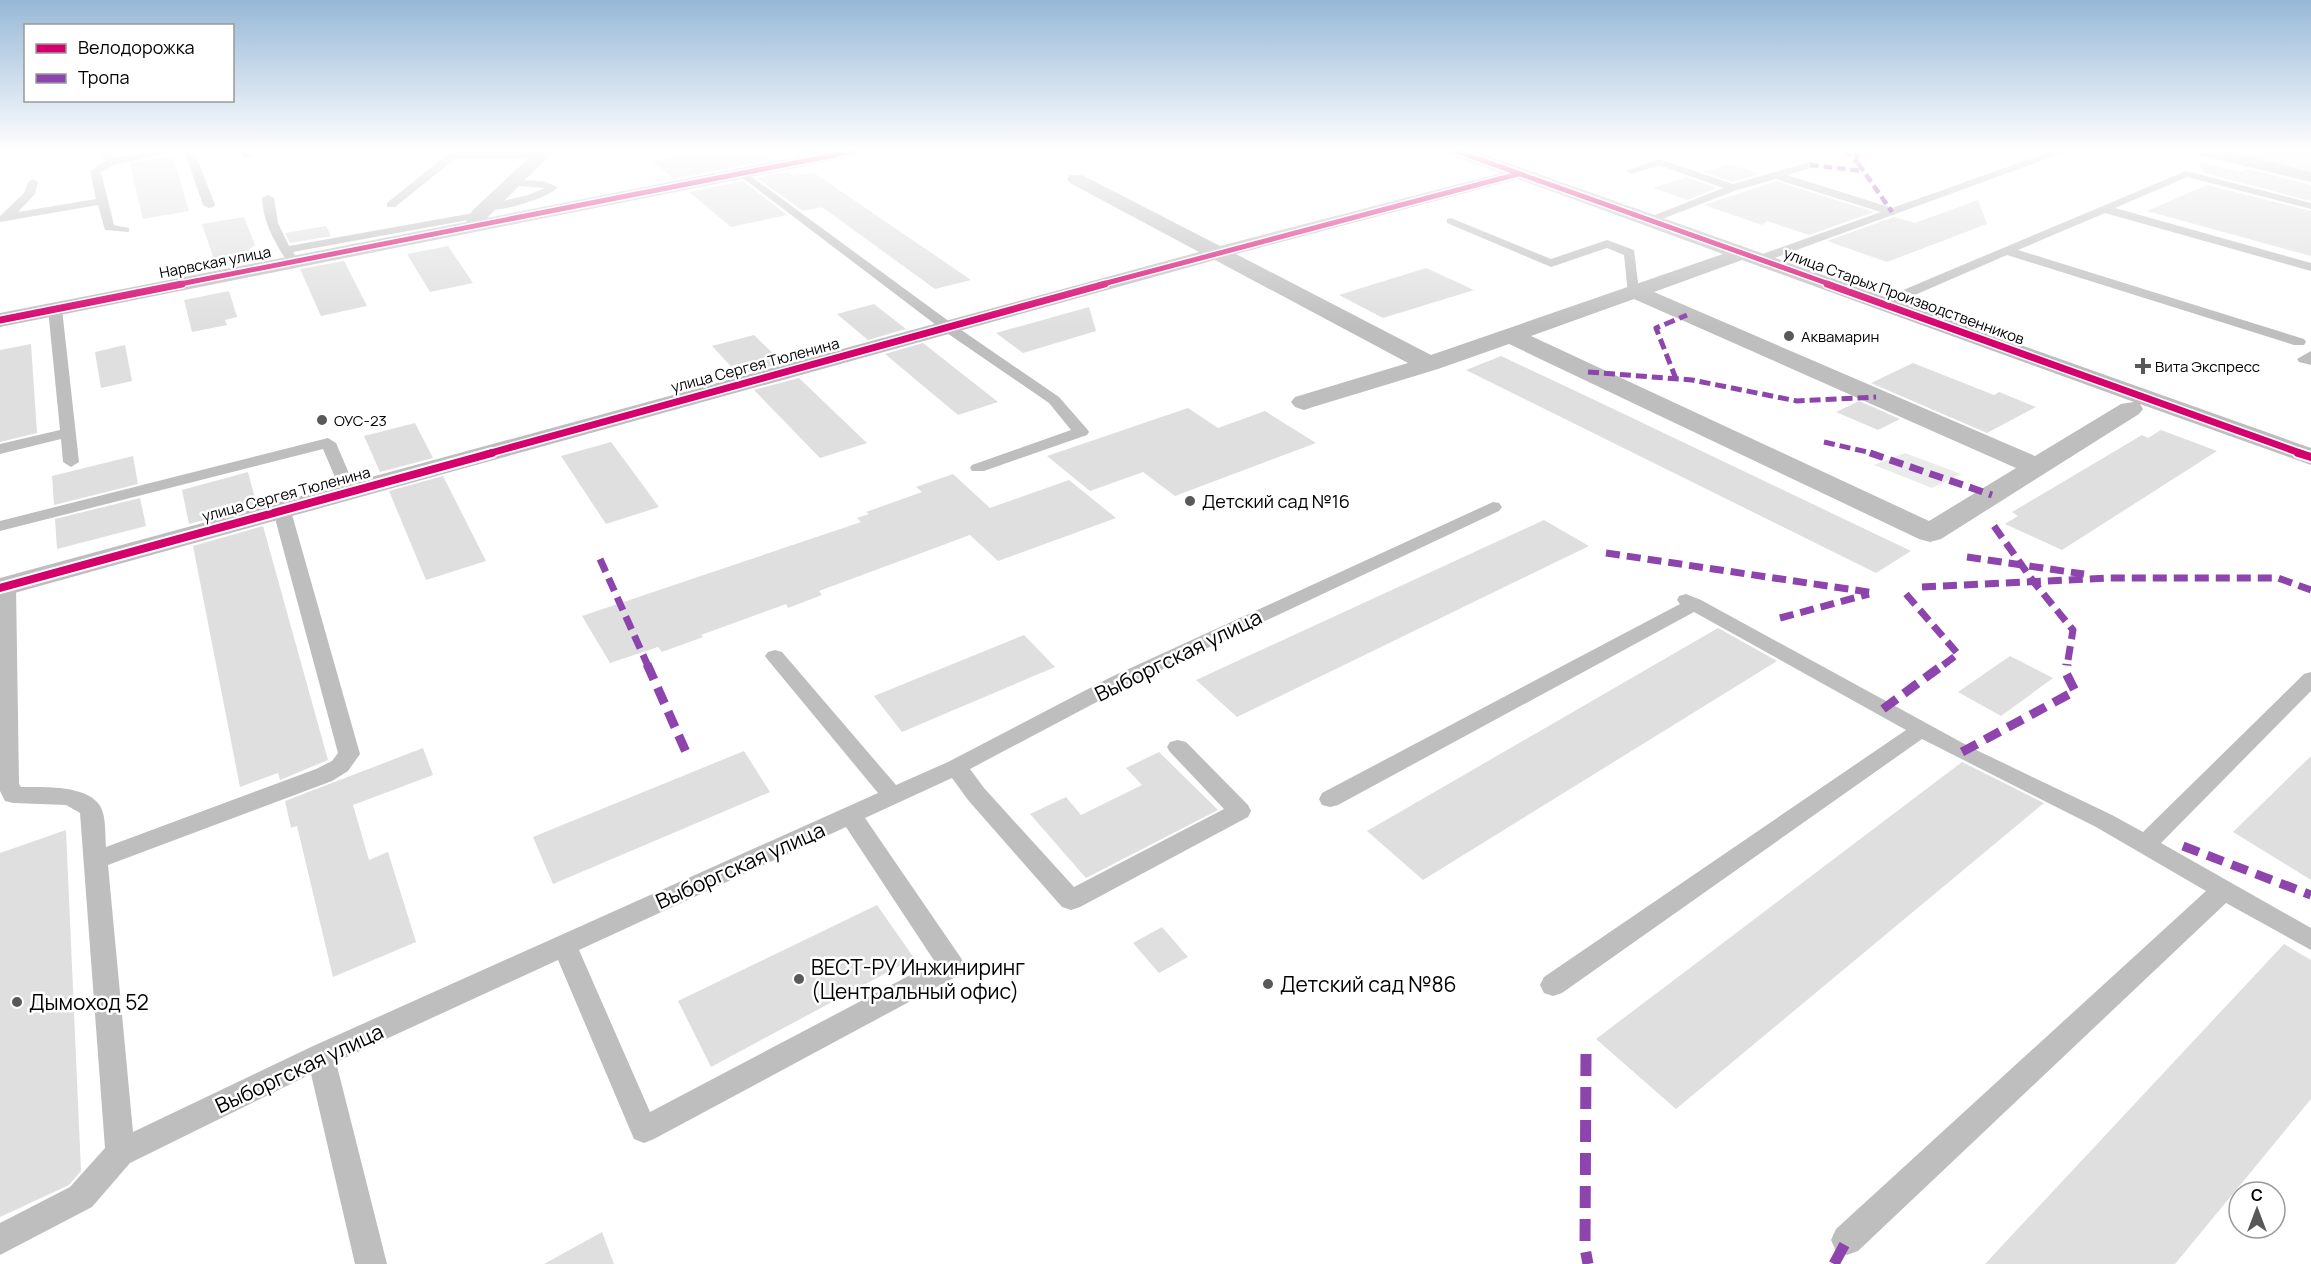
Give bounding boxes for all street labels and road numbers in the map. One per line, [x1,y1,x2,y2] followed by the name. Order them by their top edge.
[157,241,273,283] street label: Нарвская улица
[1781,243,2027,349] street label: улица Старых Производственников
[669,332,841,398] street label: улица Сергея Тюленина
[200,461,372,527] street label: улица Сергея Тюленина
[1090,602,1266,708] street label: Выборгская улица
[651,815,829,915] street label: Выборгская улица
[210,1017,388,1119] street label: Выборгская улица

